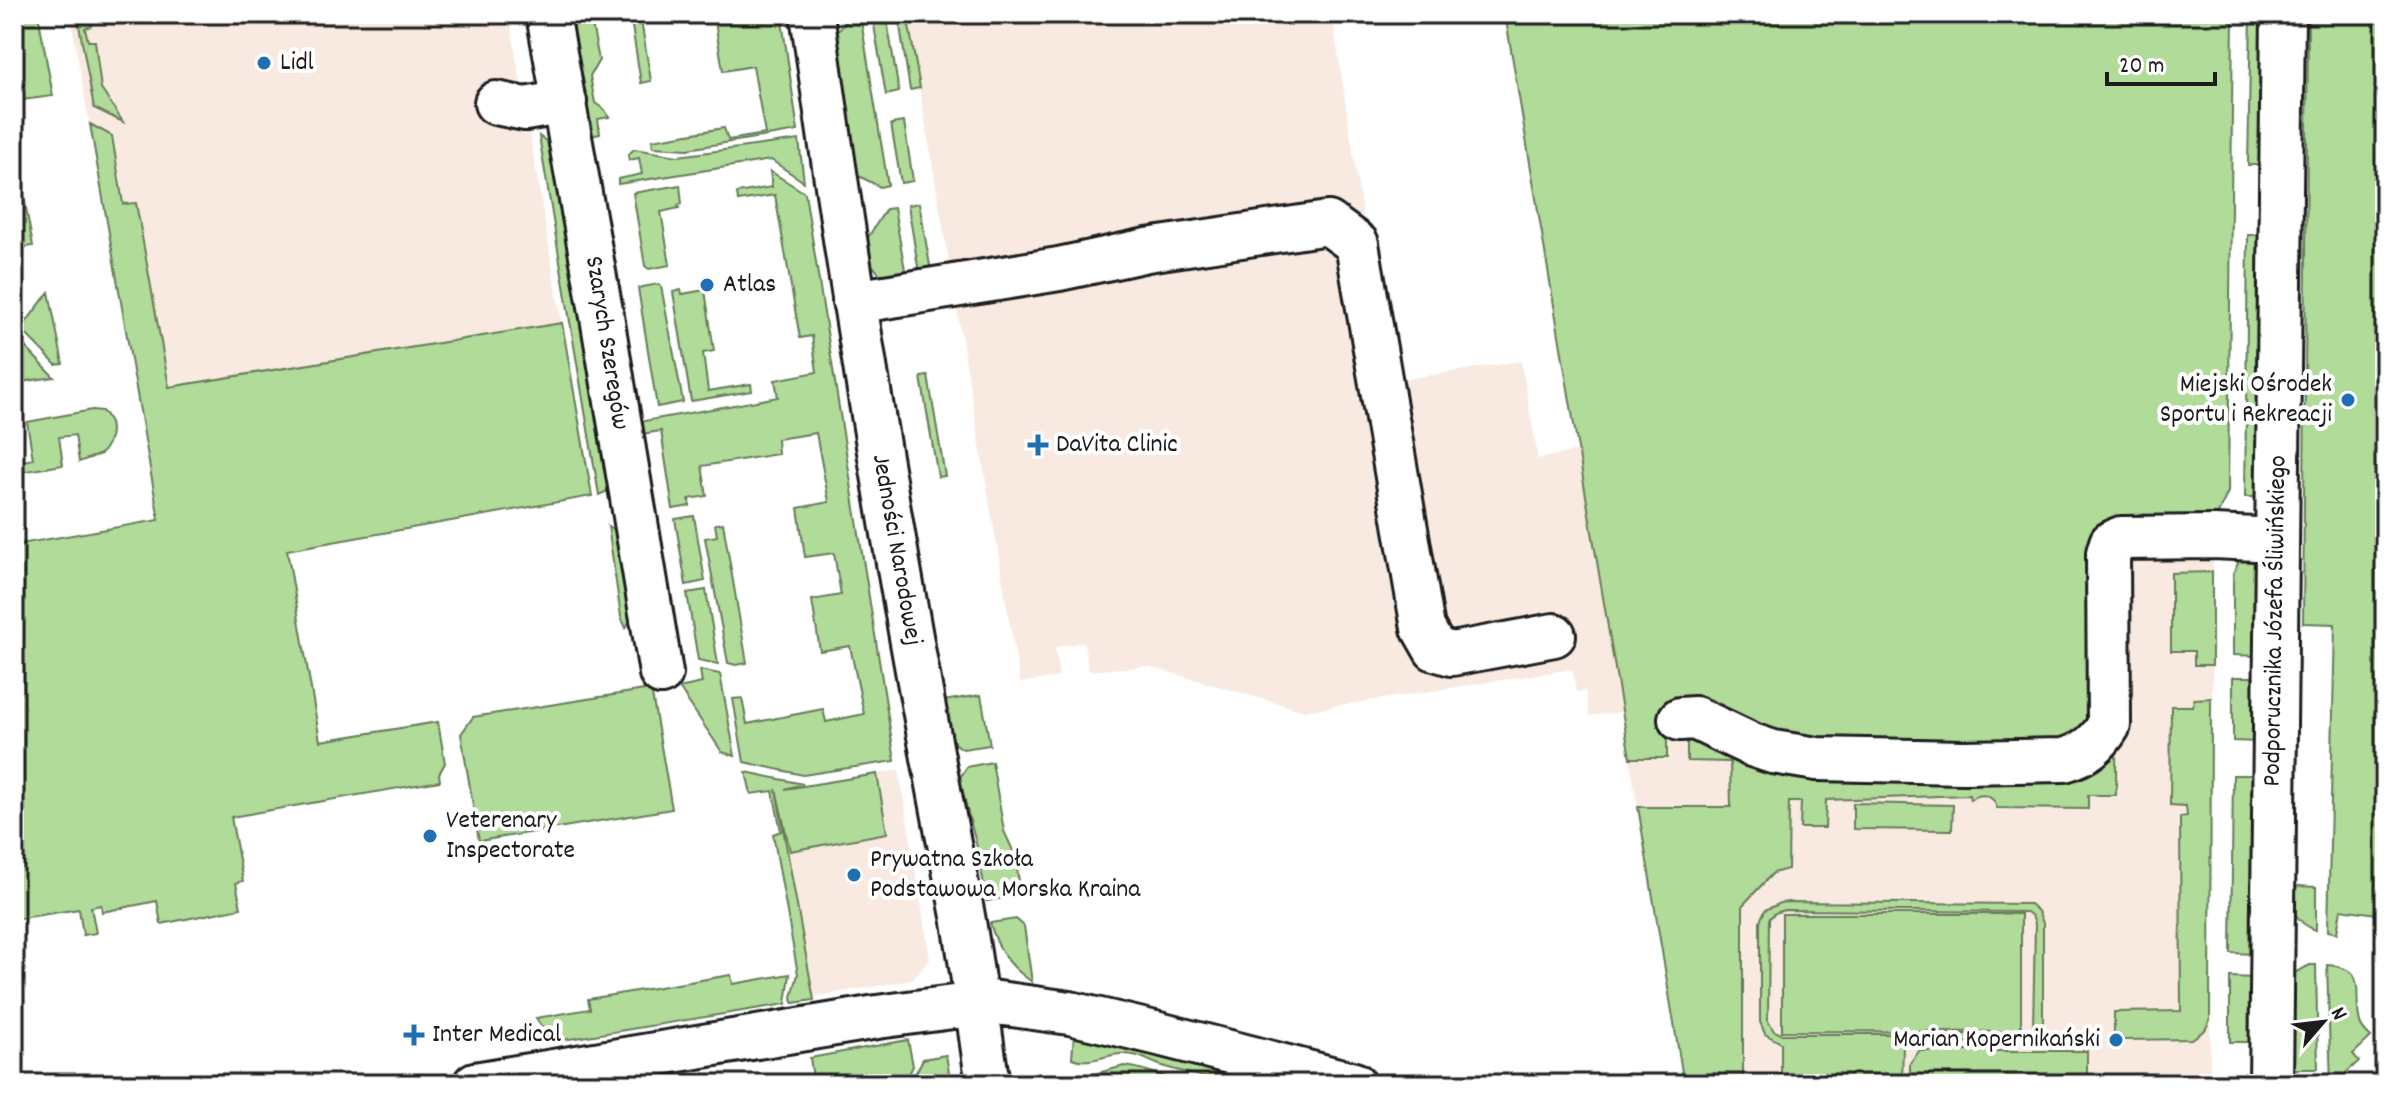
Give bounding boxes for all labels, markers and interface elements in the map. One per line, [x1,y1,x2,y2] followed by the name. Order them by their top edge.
[2107,36,2215,86] scale bar
[280,45,314,82] place label: Lidl
[2119,50,2165,84] text: 20 m
[255,54,273,72] marker: Lidl
[574,253,638,433] street label: Szarych Szeregów
[723,267,776,304] place label: Atlas
[698,276,716,294] marker: Atlas
[2160,367,2332,434] place label: Miejski Ośrodek Sportu i Rekreacji
[2339,391,2357,409] marker: Miejski Ośrodek Sportu i Rekreacji
[1056,427,1178,464] place label: DaVita Clinic
[1027,434,1049,456] marker: DaVita Clinic
[861,451,931,649] street label: Jedności Narodowej
[2255,455,2297,787] street label: Podporucznika Józefa Śliwińskiego
[446,803,575,870] place label: Veterenary Inspectorate
[421,827,439,845] marker: Veterenary Inspectorate
[870,842,1141,909] place label: Prywatna Szkoła Podstawowa Morska Kraina
[845,866,863,884] marker: Prywatna Szkoła Podstawowa Morska Kraina
[2283,982,2363,1062] north arrow
[2321,1002,2354,1026] text: N
[432,1017,561,1054] place label: Inter Medical
[1893,1022,2100,1059] place label: Marian Kopernikański
[403,1024,425,1046] marker: Inter Medical
[2107,1031,2125,1049] marker: Marian Kopernikański

